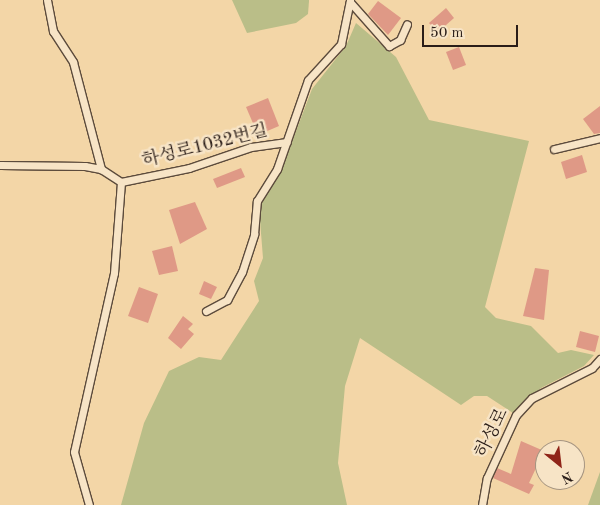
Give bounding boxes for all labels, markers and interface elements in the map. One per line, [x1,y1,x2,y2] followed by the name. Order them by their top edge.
[425,15,521,47] scale bar
[430,26,464,41] text: 50 m
[140,120,270,172] street label: 하성로1032번길
[471,405,513,461] street label: 하성로
[535,440,585,490] north arrow
[559,469,575,486] text: N

